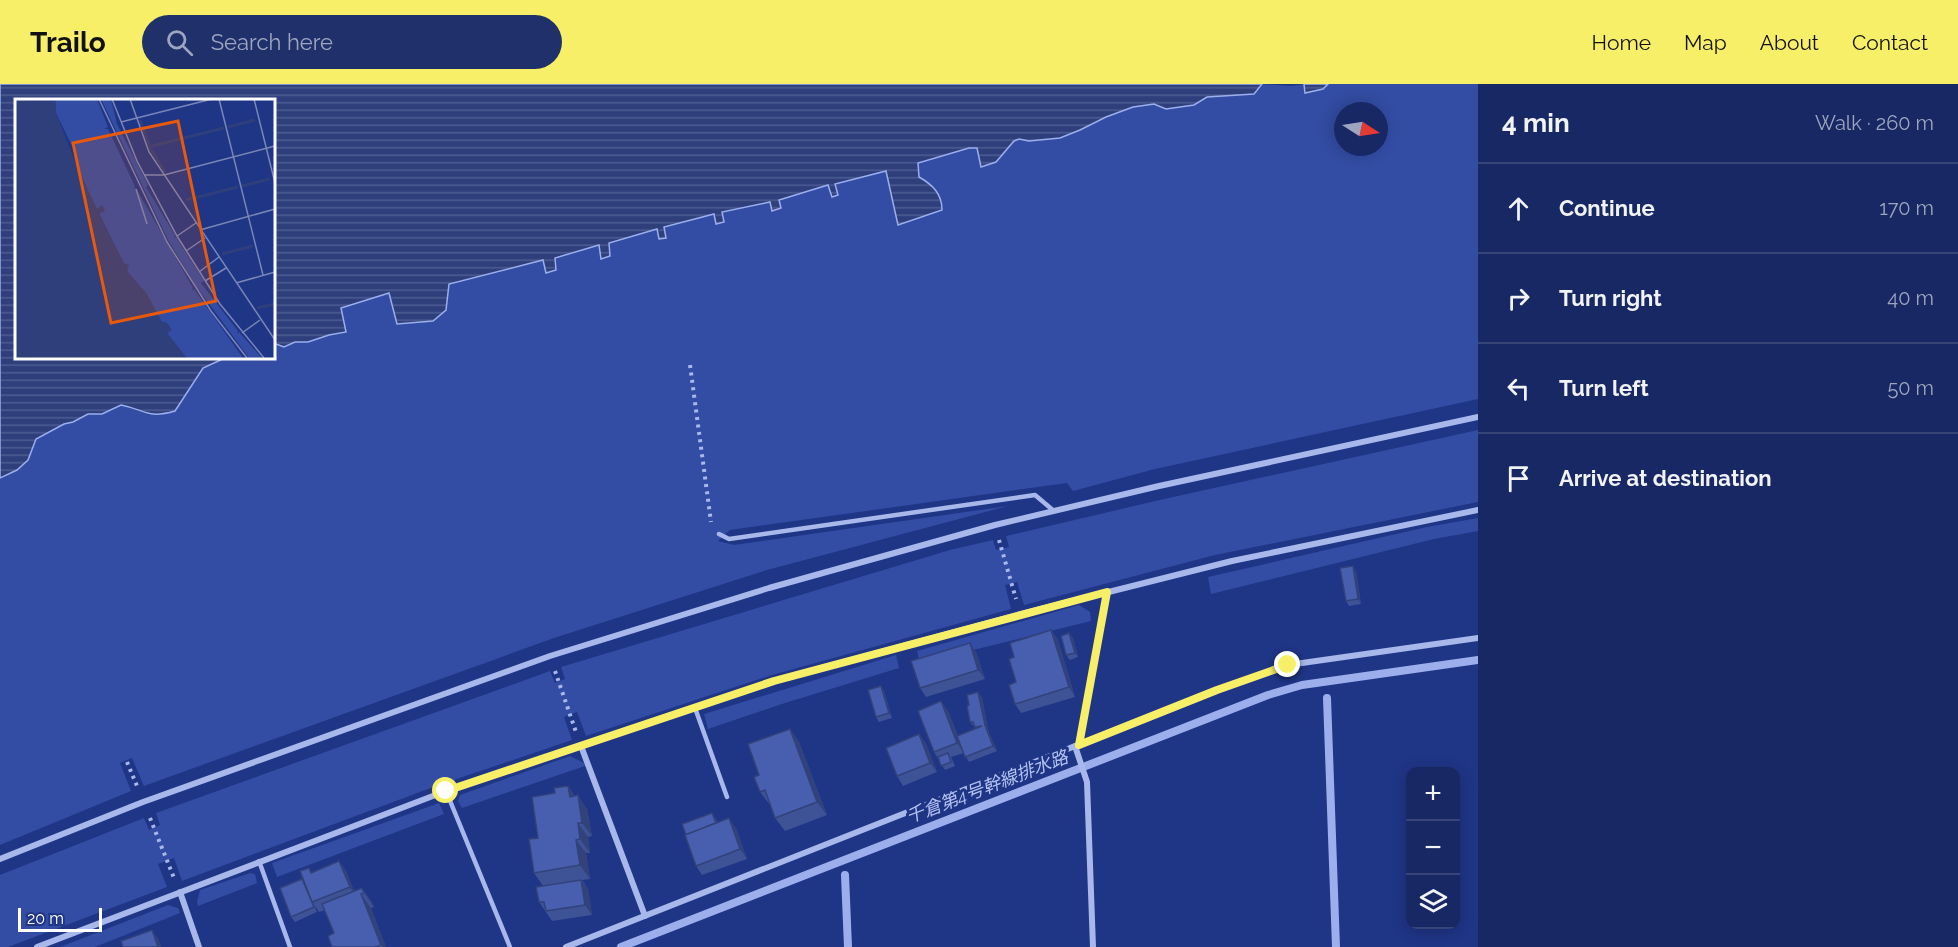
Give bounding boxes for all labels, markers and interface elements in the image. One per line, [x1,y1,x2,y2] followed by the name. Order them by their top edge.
[142,15,562,69] search box
[30,26,106,59] text: Trailo
[163,26,196,59] icon: search
[211,29,333,55] text: Search here
[1592,30,1651,55] text: Home
[1684,30,1727,55] text: Map
[1760,30,1819,55] text: About
[1852,30,1928,55] text: Contact
[15,99,274,358] inset map
[1334,102,1388,156] north arrow
[1502,108,1570,138] text: 4 min
[1815,111,1934,135] text: Walk · 260 m
[1502,192,1535,225] icon: ahead
[1559,195,1655,221] text: Continue
[1879,196,1934,220] text: 170 m
[1502,282,1535,315] icon: right
[1559,285,1662,311] text: Turn right
[1887,286,1934,310] text: 40 m
[1502,372,1535,405] icon: left
[1559,375,1649,401] text: Turn left
[1887,376,1934,400] text: 50 m
[1502,462,1535,495] icon: arrive
[1559,465,1772,491] text: Arrive at destination
[1274,651,1300,677] route end
[903,745,1072,827] water label: 千倉第4号幹線排水路
[1406,767,1460,929] map controls
[1406,767,1460,821] button: +
[432,777,458,803] route start
[1406,821,1460,875] button: −
[1406,875,1460,929] button: layers
[18,905,102,932] scale bar
[27,909,64,928] text: 20 m

